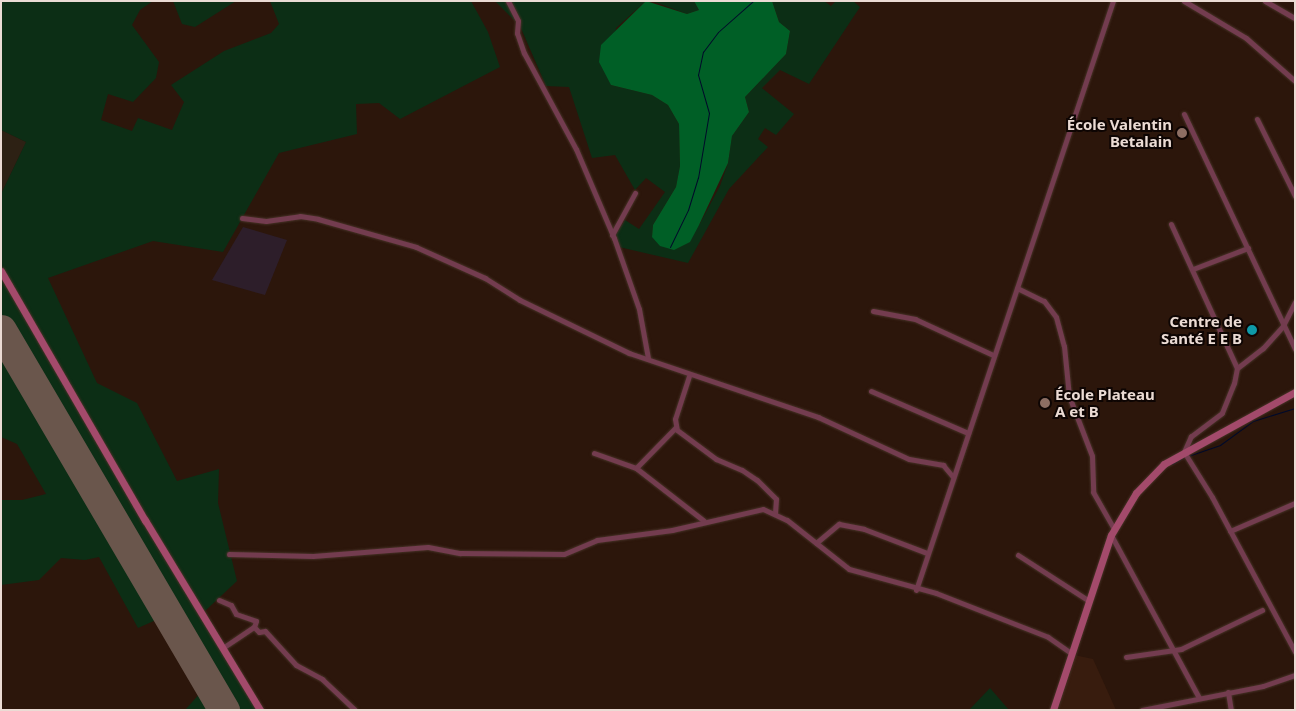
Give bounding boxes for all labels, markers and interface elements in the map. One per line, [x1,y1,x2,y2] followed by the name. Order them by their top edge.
[1067,115,1172,150] place label: École Valentin Betalain
[1176,127,1188,139] marker: École Valentin Betalain
[1161,312,1242,347] place label: Centre de Santé E E B
[1246,324,1258,336] marker: Centre de Santé E E B
[1055,385,1155,420] place label: École Plateau A et B
[1039,397,1051,409] marker: École Plateau A et B

